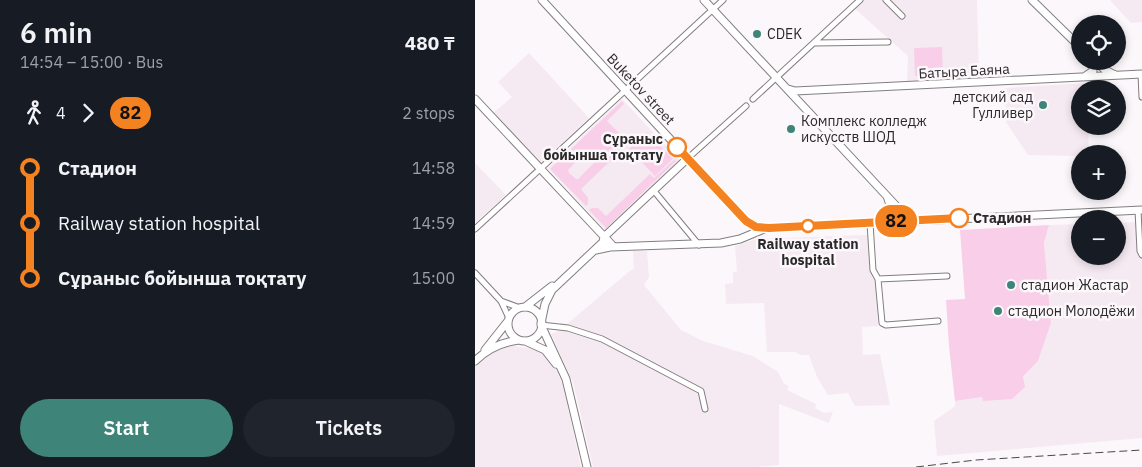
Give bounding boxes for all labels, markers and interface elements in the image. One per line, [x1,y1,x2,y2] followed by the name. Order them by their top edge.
[20,14,92,51] text: 6 min
[1071,15,1126,265] map controls
[1071,15,1126,70] button: locate
[767,25,802,43] place label: CDEK
[751,28,763,40] marker: CDEK
[405,31,455,55] text: 480 ₸
[603,49,679,129] street label: Buketov street
[20,52,163,72] text: 14:54 – 15:00 · Bus
[918,60,1011,82] street label: Батыра Баяна
[1071,80,1126,135] button: layers
[953,88,1033,122] place label: детский сад Гулливер
[20,99,48,127] icon: walk
[74,99,102,127] icon: forward
[1037,99,1049,111] marker: детский сад Гулливер
[120,101,141,124] text: 82
[56,103,66,123] text: 4
[402,103,455,123] text: 2 stops
[801,112,927,146] place label: Комплекс колледж искусств ШОД
[785,123,797,135] marker: Комплекс колледж искусств ШОД
[543,130,664,164] place label: Сұраныс бойынша тоқтату
[667,137,687,157] marker: Сұраныс бойынша тоқтату
[1071,145,1126,200] button: +
[58,156,137,180] text: Стадион
[412,158,455,178] text: 14:58
[873,205,919,237] line badge: 82
[949,208,969,228] marker: Стадион
[885,209,907,232] text: 82
[973,209,1031,227] place label: Стадион
[1071,210,1126,265] button: −
[58,211,260,235] text: Railway station hospital
[412,213,455,233] text: 14:59
[801,219,815,233] marker: Railway station hospital
[757,235,859,269] place label: Railway station hospital
[58,266,307,290] text: Сұраныс бойынша тоқтату
[412,268,455,288] text: 15:00
[1021,276,1129,294] place label: стадион Жастар
[1005,279,1017,291] marker: стадион Жастар
[1008,302,1135,320] place label: стадион Молодёжи
[992,305,1004,317] marker: стадион Молодёжи
[20,399,233,457] button: Start
[243,399,455,457] button: Tickets

